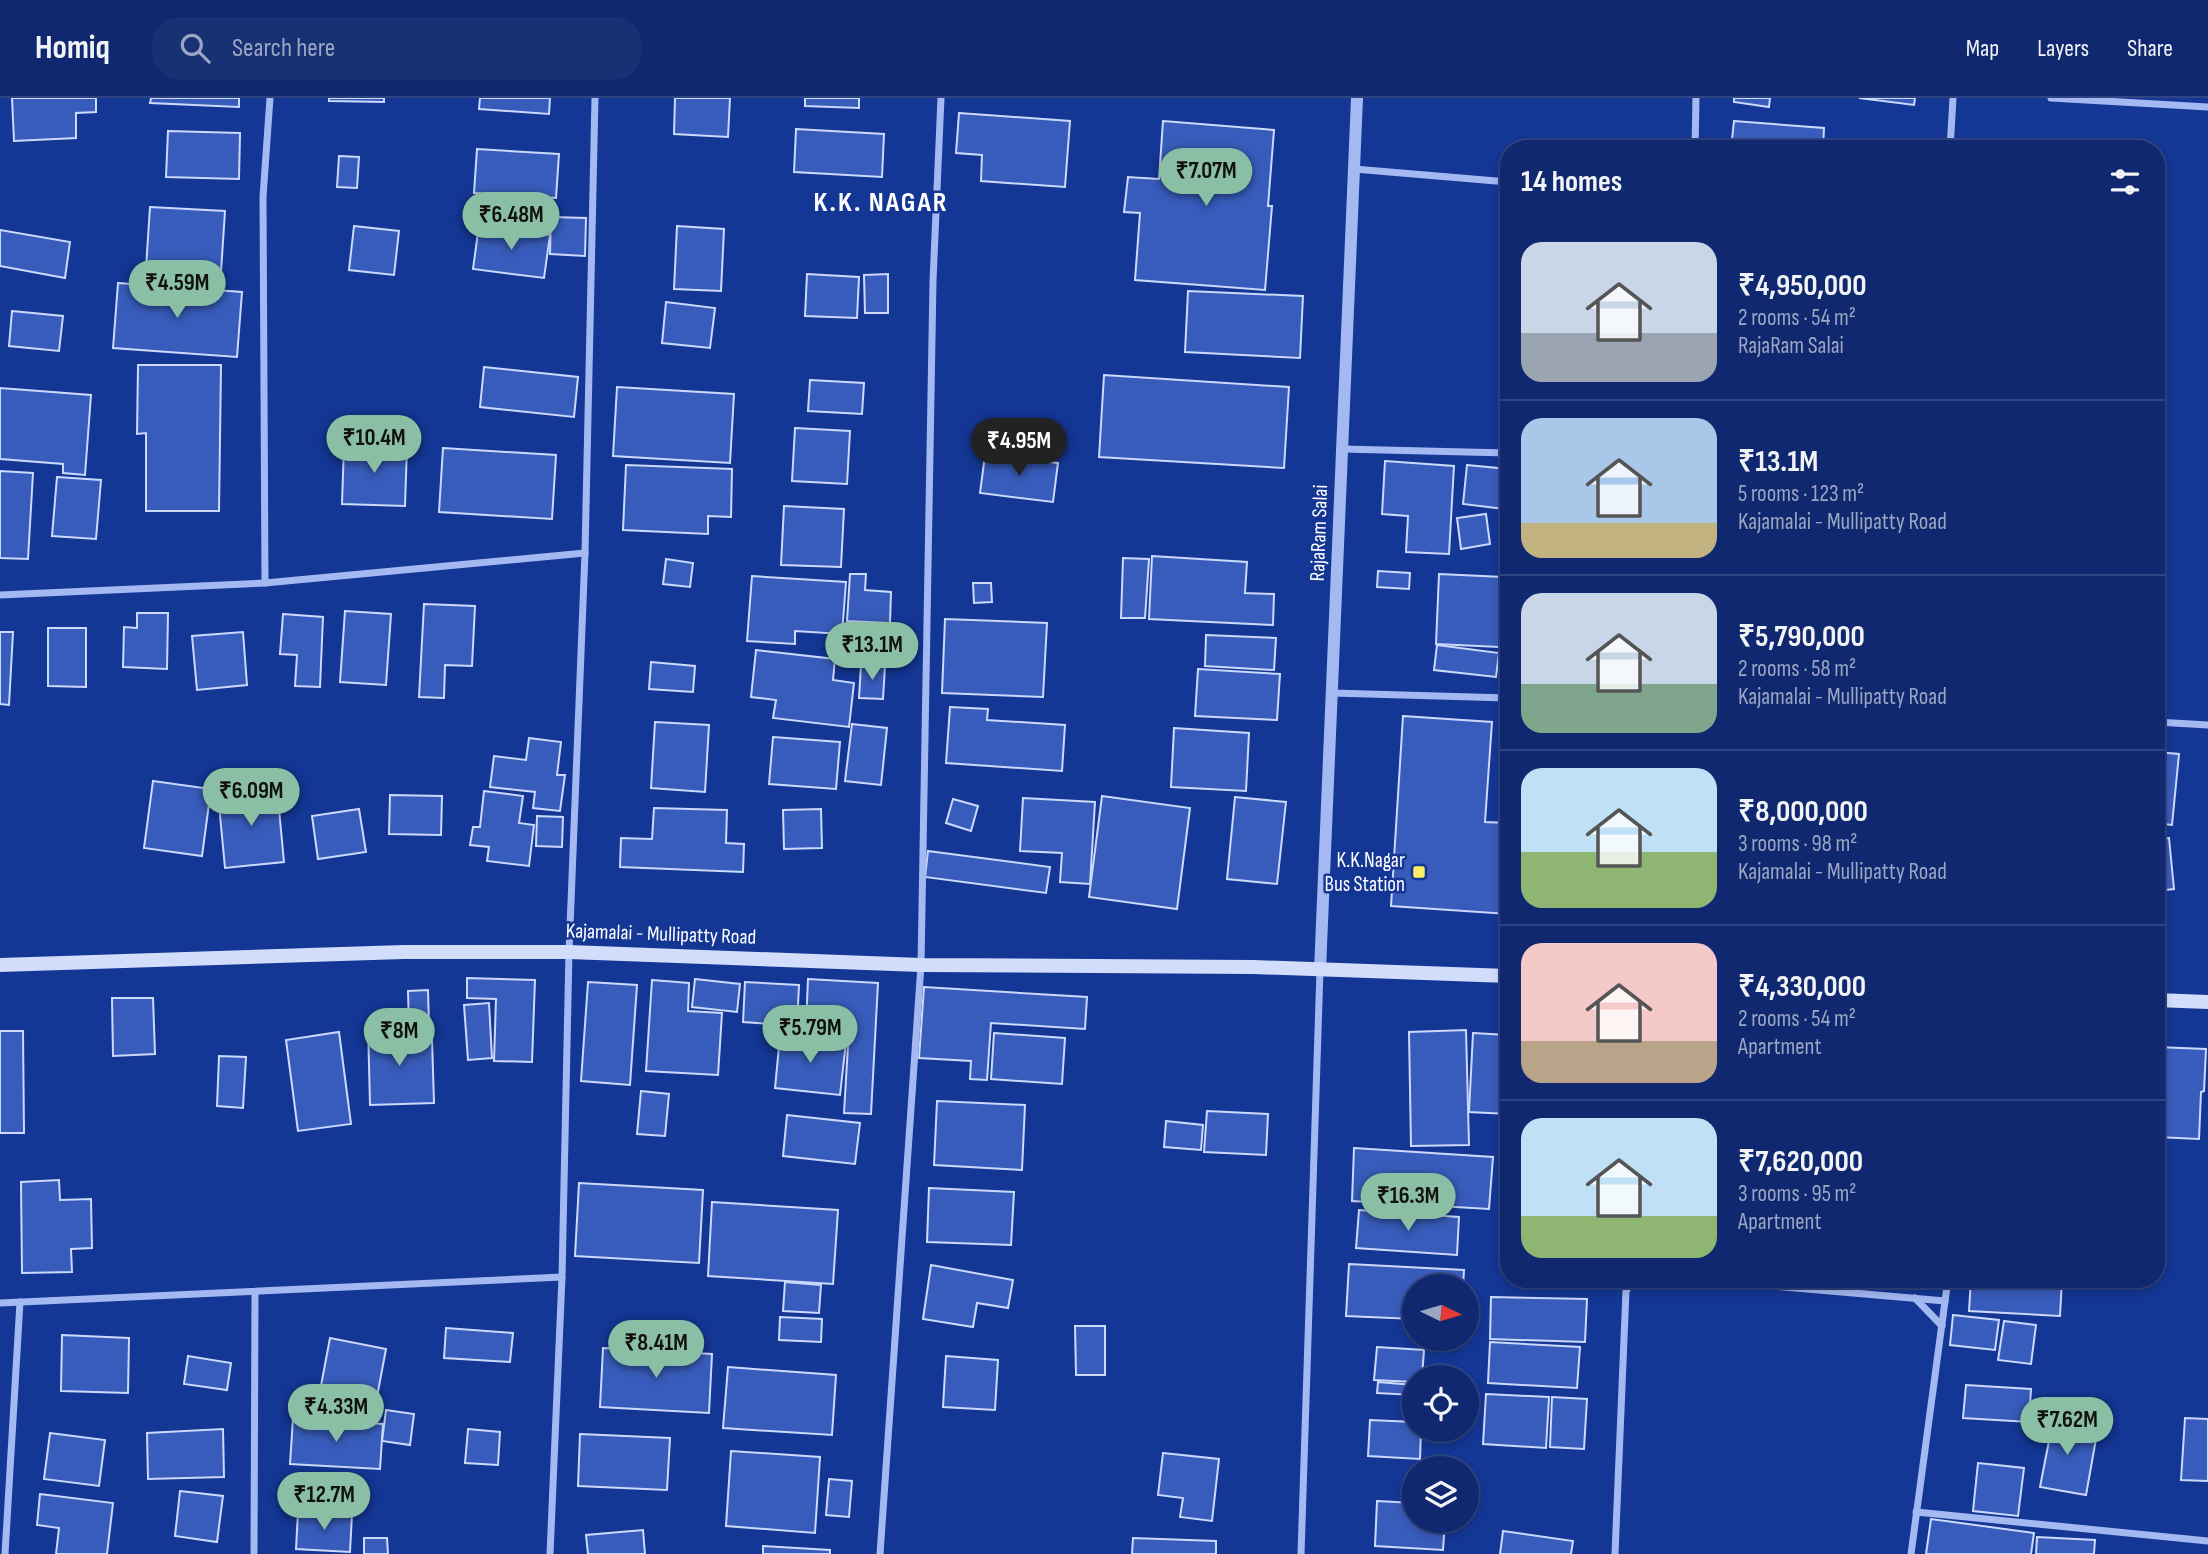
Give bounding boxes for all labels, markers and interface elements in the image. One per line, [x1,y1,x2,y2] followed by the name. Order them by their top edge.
[152,17,642,80] search box
[35,28,110,68] text: Homiq
[176,29,214,67] icon: search
[232,33,335,64] text: Search here
[1966,34,1999,63] text: Map
[2037,34,2089,63] text: Layers
[2127,34,2173,63] text: Share
[1149,148,1263,208] pin: ₹7.07M
[1175,157,1237,185] text: ₹7.07M
[2106,163,2144,201] icon: filters
[1521,164,1622,200] text: 14 homes
[813,186,949,219] district label: K.K. NAGAR
[454,192,568,252] pin: ₹6.48M
[478,201,544,229] text: ₹6.48M
[120,260,234,320] pin: ₹4.59M
[1738,268,1867,304] text: ₹4,950,000
[145,269,209,297] text: ₹4.59M
[1577,270,1661,354] icon: home
[1738,304,1856,332] text: 2 rooms · 54 m²
[1738,332,1844,360] text: RajaRam Salai
[317,416,431,475] pin: ₹10.4M
[962,418,1076,478] pin: ₹4.95M
[342,424,406,452] text: ₹10.4M
[987,427,1051,455] text: ₹4.95M
[1738,444,1818,480] text: ₹13.1M
[1577,446,1661,530] icon: home
[1738,480,1864,508] text: 5 rooms · 123 m²
[1305,484,1333,582] street label: RajaRam Salai
[1738,508,1947,536] text: Kajamalai - Mullipatty Road
[1738,619,1865,655] text: ₹5,790,000
[1577,621,1661,705] icon: home
[815,622,929,682] pin: ₹13.1M
[841,631,903,659] text: ₹13.1M
[1738,655,1856,683] text: 2 rooms · 58 m²
[1738,683,1947,711] text: Kajamalai - Mullipatty Road
[194,768,308,828] pin: ₹6.09M
[219,777,283,805] text: ₹6.09M
[1738,794,1868,830] text: ₹8,000,000
[1577,796,1661,880] icon: home
[1738,830,1857,858] text: 3 rooms · 98 m²
[1325,848,1405,897] place label: K.K.Nagar Bus Station
[1738,858,1947,886] text: Kajamalai - Mullipatty Road
[1411,864,1427,880] marker: K.K.Nagar Bus Station
[565,918,757,950] street label: Kajamalai - Mullipatty Road
[1738,969,1866,1005] text: ₹4,330,000
[1577,971,1661,1055] icon: home
[1738,1005,1856,1033] text: 2 rooms · 54 m²
[753,1006,867,1065] pin: ₹5.79M
[365,1009,433,1068] pin: ₹8M
[778,1014,842,1042] text: ₹5.79M
[380,1017,418,1045] text: ₹8M
[1738,1033,1822,1061] text: Apartment
[1738,1144,1863,1180] text: ₹7,620,000
[1577,1146,1661,1230] icon: home
[1351,1174,1465,1233] pin: ₹16.3M
[1738,1180,1857,1208] text: 3 rooms · 95 m²
[1377,1182,1439,1210] text: ₹16.3M
[1738,1208,1822,1236] text: Apartment
[1402,1274,1479,1351] north arrow
[1402,1274,1479,1533] map controls
[599,1320,713,1380] pin: ₹8.41M
[624,1329,688,1357] text: ₹8.41M
[1402,1365,1479,1442] button: locate
[279,1384,393,1444] pin: ₹4.33M
[304,1393,368,1421] text: ₹4.33M
[2010,1398,2124,1457] pin: ₹7.62M
[2036,1406,2098,1434] text: ₹7.62M
[1402,1456,1479,1533] button: layers
[267,1472,381,1532] pin: ₹12.7M
[293,1481,355,1509] text: ₹12.7M

